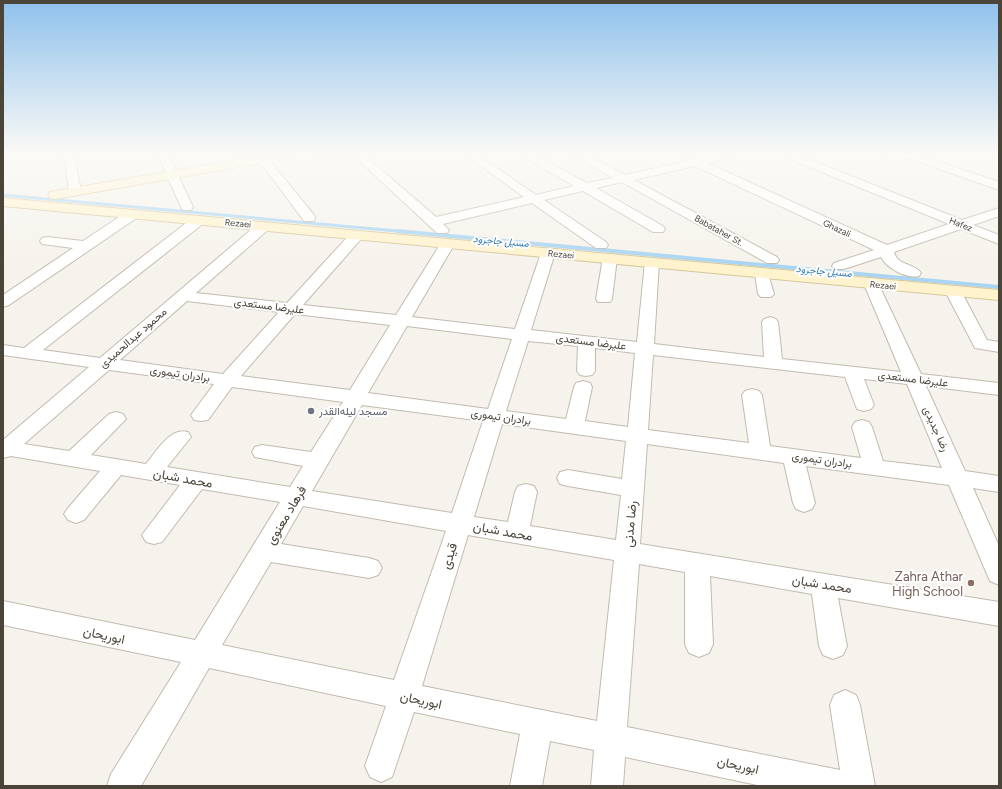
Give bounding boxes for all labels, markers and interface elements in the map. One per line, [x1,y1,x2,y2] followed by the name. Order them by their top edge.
[693,212,745,248] street label: Babataher St.
[948,214,975,234] street label: Hafez
[224,216,252,230] street label: Rezaei
[821,217,853,239] street label: Ghazali
[473,232,530,250] water label: مسیل جاجرود
[547,247,575,261] street label: Rezaei
[796,262,853,280] water label: مسیل جاجرود
[869,278,897,292] street label: Rezaei
[233,295,305,317] street label: علیرضا مستعدی
[97,305,169,371] street label: محمود عبدالحمیدی
[555,331,627,353] street label: علیرضا مستعدی
[149,363,211,385] street label: برادران تیموری
[877,368,949,390] street label: علیرضا مستعدی
[920,404,952,454] street label: رضا جدیدی
[318,405,388,418] place label: مسجد لیله‌القدر
[306,406,316,416] marker: مسجد لیله‌القدر
[470,406,532,428] street label: برادران تیموری
[791,449,853,471] street label: برادران تیموری
[152,465,214,492] street label: محمد شبان
[263,483,310,547] street label: فرهاد معنوی
[620,500,641,548] street label: رضا مدنی
[472,518,534,545] street label: محمد شبان
[438,541,461,571] street label: قیدی
[892,569,964,599] place label: Zahra Athar High School
[791,572,853,597] street label: محمد شبان
[966,578,976,588] marker: Zahra Athar High School
[82,623,126,648] street label: ابوریحان
[399,688,443,713] street label: ابوریحان
[716,753,760,778] street label: ابوریحان

